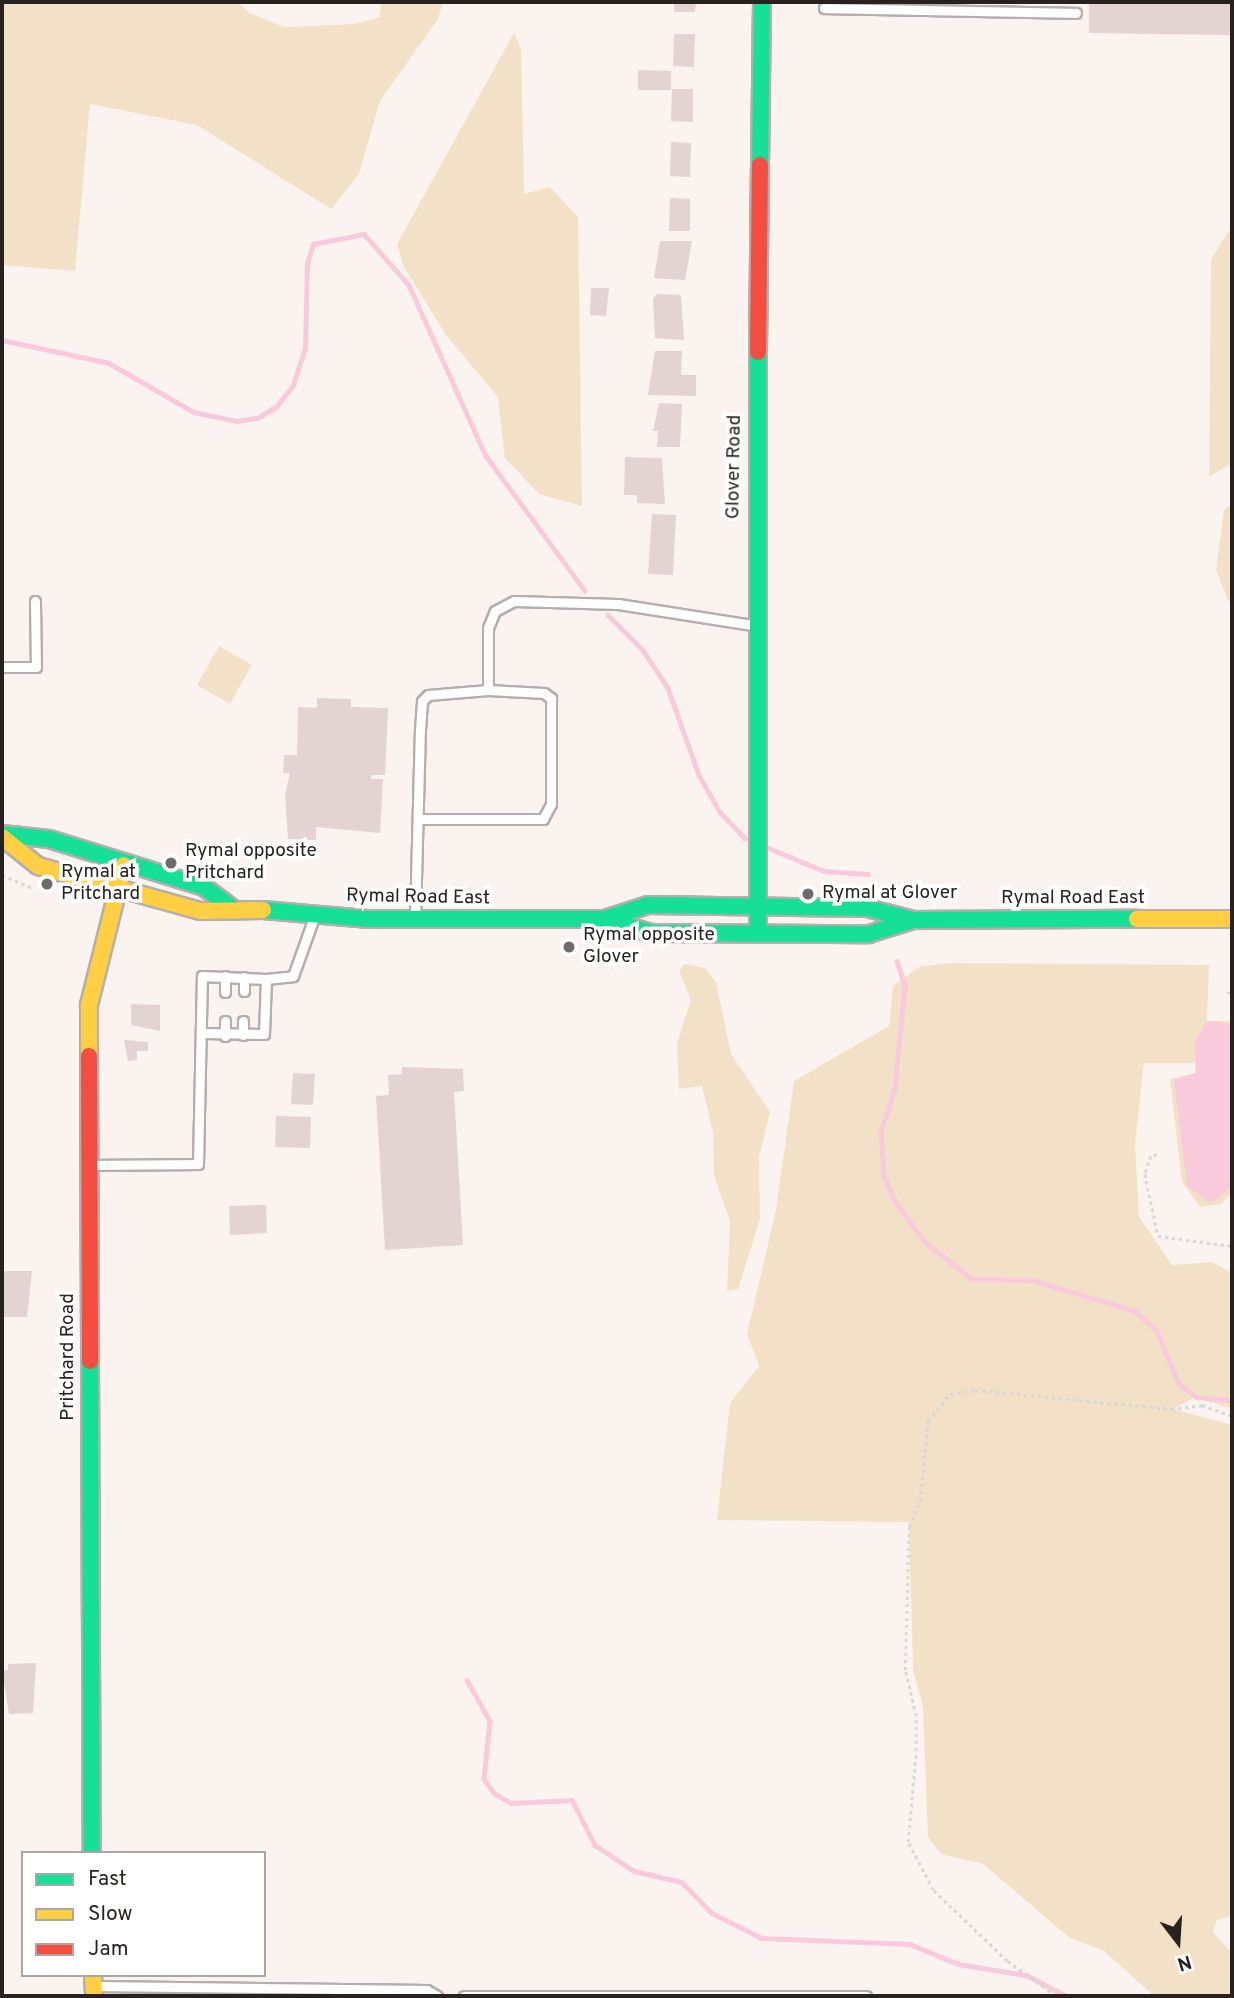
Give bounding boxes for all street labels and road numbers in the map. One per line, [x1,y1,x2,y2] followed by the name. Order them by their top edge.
[723,415,747,519] street label: Glover Road
[346,885,490,911] street label: Rymal Road East
[1001,888,1145,910] street label: Rymal Road East
[58,1293,80,1421] street label: Pritchard Road

